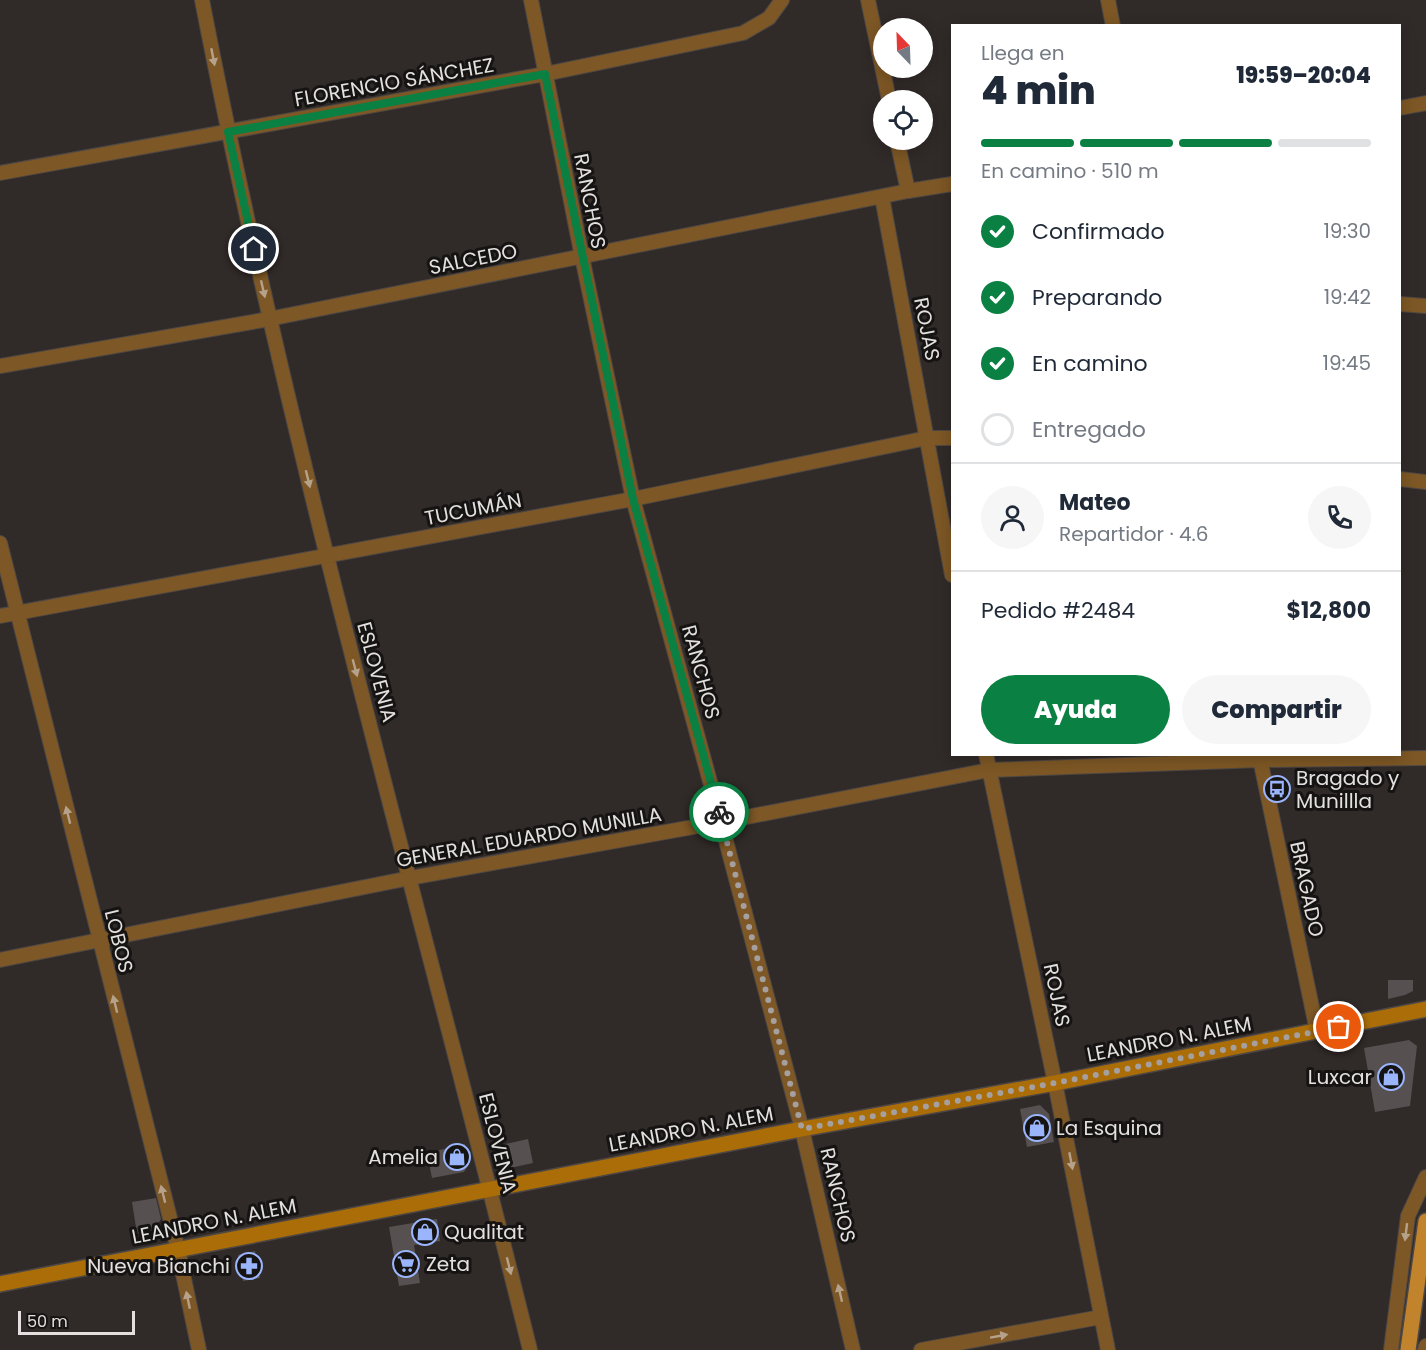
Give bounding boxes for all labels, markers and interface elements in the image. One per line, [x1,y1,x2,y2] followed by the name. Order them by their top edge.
[873,18,933,78] north arrow
[873,18,933,150] map controls
[981,39,1065,67] text: Llega en
[209,48,218,67] one-way arrow
[292,51,496,113] street label: FLORENCIO SÁNCHEZ
[1236,60,1371,91] text: 19:59–20:04
[981,63,1096,118] text: 4 min
[873,90,933,150] button: locate
[567,151,613,251] street label: RANCHOS
[981,157,1159,185] text: En camino · 510 m
[981,215,1014,248] icon: check
[1032,216,1165,247] text: Confirmado
[1323,217,1371,245] text: 19:30
[228,223,279,274] pin
[237,232,270,265] icon: home
[426,237,520,281] street label: SALCEDO
[258,280,268,298] one-way arrow
[981,281,1014,314] icon: check
[1032,282,1162,313] text: Preparando
[1324,283,1371,311] text: 19:42
[907,295,947,363] street label: ROJAS
[981,347,1014,380] icon: check
[1032,348,1148,379] text: En camino
[1323,349,1371,377] text: 19:45
[1032,414,1146,445] text: Entregado
[303,470,313,488] one-way arrow
[422,486,524,532] street label: TUCUMÁN
[981,486,1044,549] button: person
[1308,486,1371,549] button: phone
[1059,487,1131,518] text: Mateo
[1059,520,1208,548] text: Repartidor · 4.6
[981,595,1135,626] text: Pedido #2484
[1286,595,1371,626] text: $12,800
[350,619,404,725] street label: ESLOVENIA
[675,622,727,722] street label: RANCHOS
[351,659,361,677] one-way arrow
[981,675,1170,744] button: Ayuda
[1182,675,1371,744] button: Compartir
[1296,764,1399,815] place label: Bragado y Munillla
[1262,774,1292,804] bus stop icon: Bragado y Munillla
[689,782,749,842] courier
[703,796,736,829] icon: bike
[394,800,664,874] street label: GENERAL EDUARDO MUNILLA
[63,806,72,824] one-way arrow
[1283,839,1331,939] street label: BRAGADO
[98,907,140,975] street label: LOBOS
[1037,961,1077,1029] street label: ROJAS
[110,995,120,1014] one-way arrow
[1313,1001,1364,1052] pin
[1084,1009,1254,1069] street label: LEANDRO N. ALEM
[1322,1010,1355,1043] icon: bag
[1376,1062,1406,1092] shop icon: Luxcar
[1308,1063,1372,1091] place label: Luxcar
[472,1090,524,1196] street label: ESLOVENIA
[606,1099,776,1159] street label: LEANDRO N. ALEM
[1022,1113,1052,1143] shop icon: La Esquina
[1056,1114,1162,1142] place label: La Esquina
[442,1142,472,1172] shop icon: Amelia
[368,1143,438,1171] place label: Amelia
[814,1145,862,1245] street label: RANCHOS
[1067,1152,1076,1171] one-way arrow
[158,1184,167,1202] one-way arrow
[129,1191,299,1251] street label: LEANDRO N. ALEM
[410,1217,440,1247] shop icon: Qualitat
[444,1218,524,1246] place label: Qualitat
[1401,1222,1411,1241] one-way arrow
[391,1249,421,1279] supermarket icon: Zeta
[426,1250,470,1278] place label: Zeta
[234,1251,264,1281] pharmacy icon: Nueva Bianchi
[87,1252,230,1280] place label: Nueva Bianchi
[505,1257,515,1275] one-way arrow
[835,1284,845,1302] one-way arrow
[183,1290,192,1309] one-way arrow
[18,1308,135,1336] scale bar
[27,1310,68,1333] text: 50 m
[989,1331,1008,1340] one-way arrow

